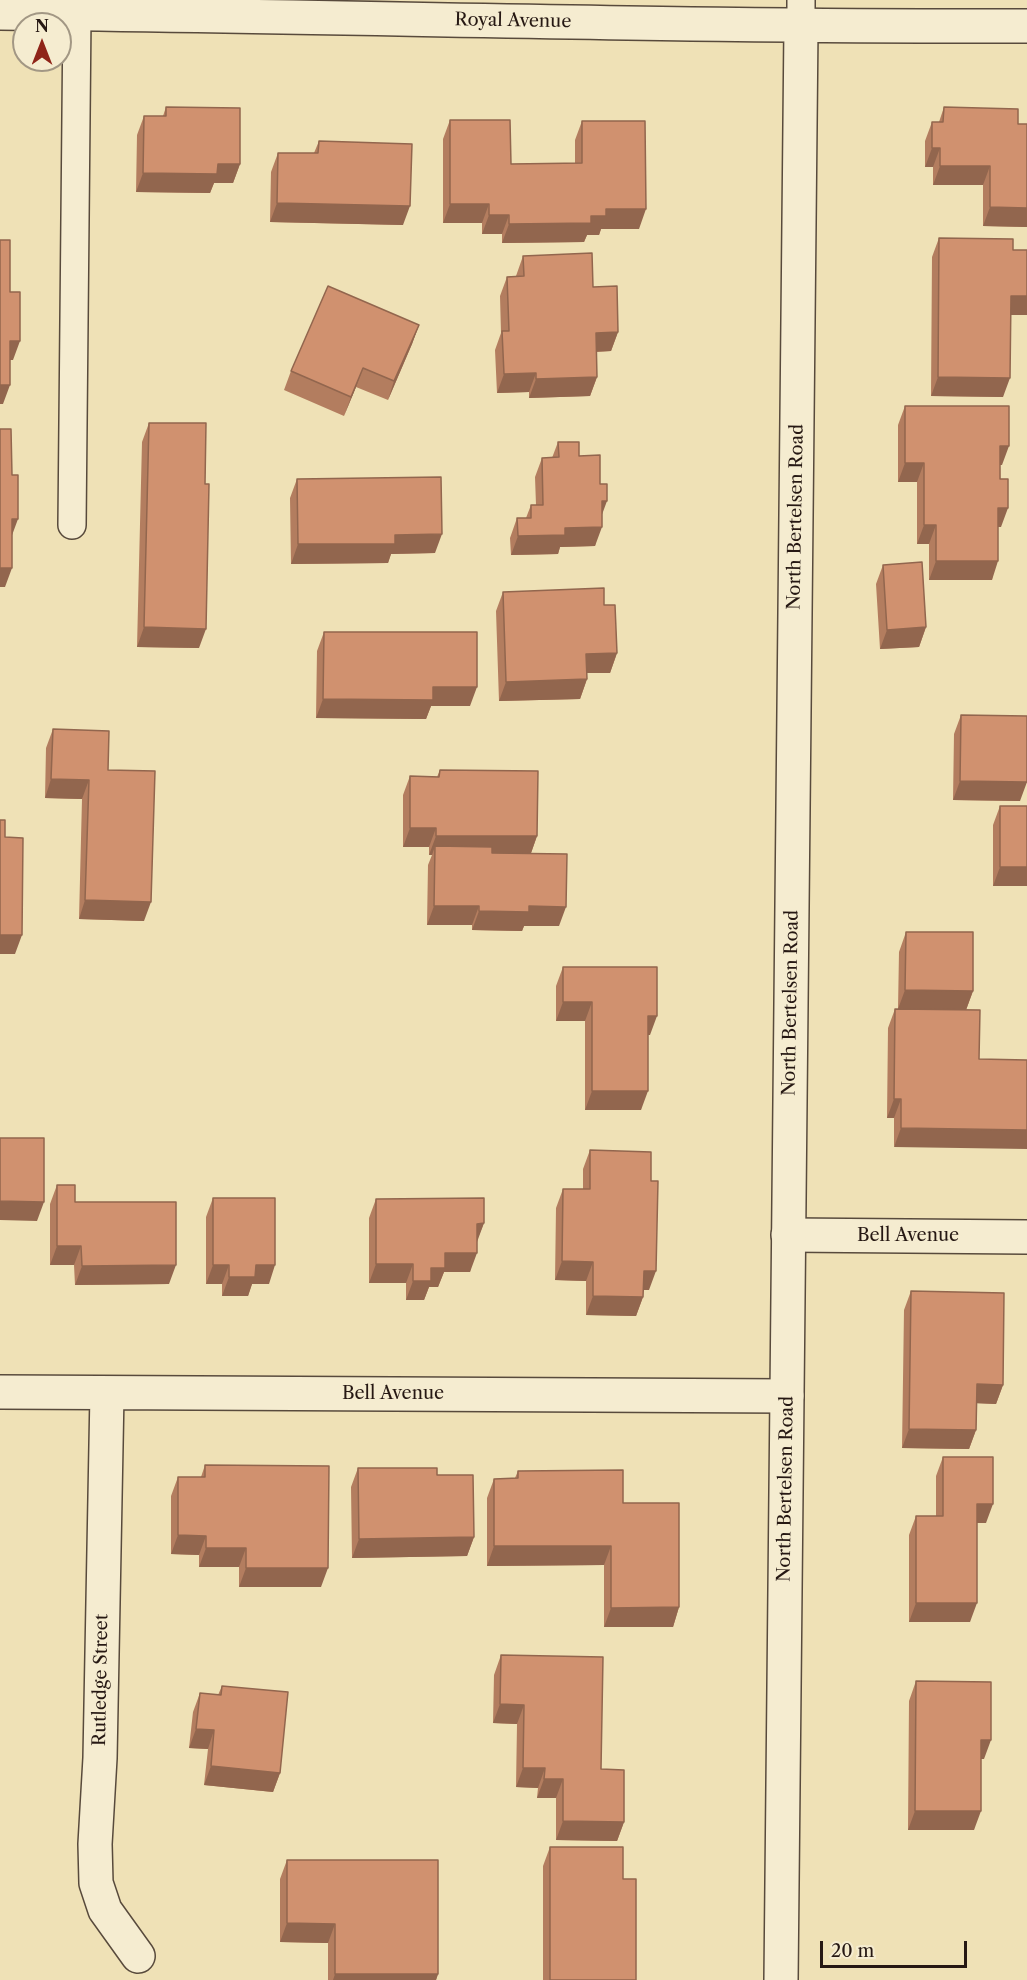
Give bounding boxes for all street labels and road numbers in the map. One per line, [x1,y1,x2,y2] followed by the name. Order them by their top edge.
[454,9,572,33] street label: Royal Avenue
[784,424,808,610] street label: North Bertelsen Road
[779,910,803,1096] street label: North Bertelsen Road
[857,1225,959,1247] street label: Bell Avenue
[342,1383,444,1405] street label: Bell Avenue
[774,1396,798,1582] street label: North Bertelsen Road
[89,1614,113,1746] street label: Rutledge Street

